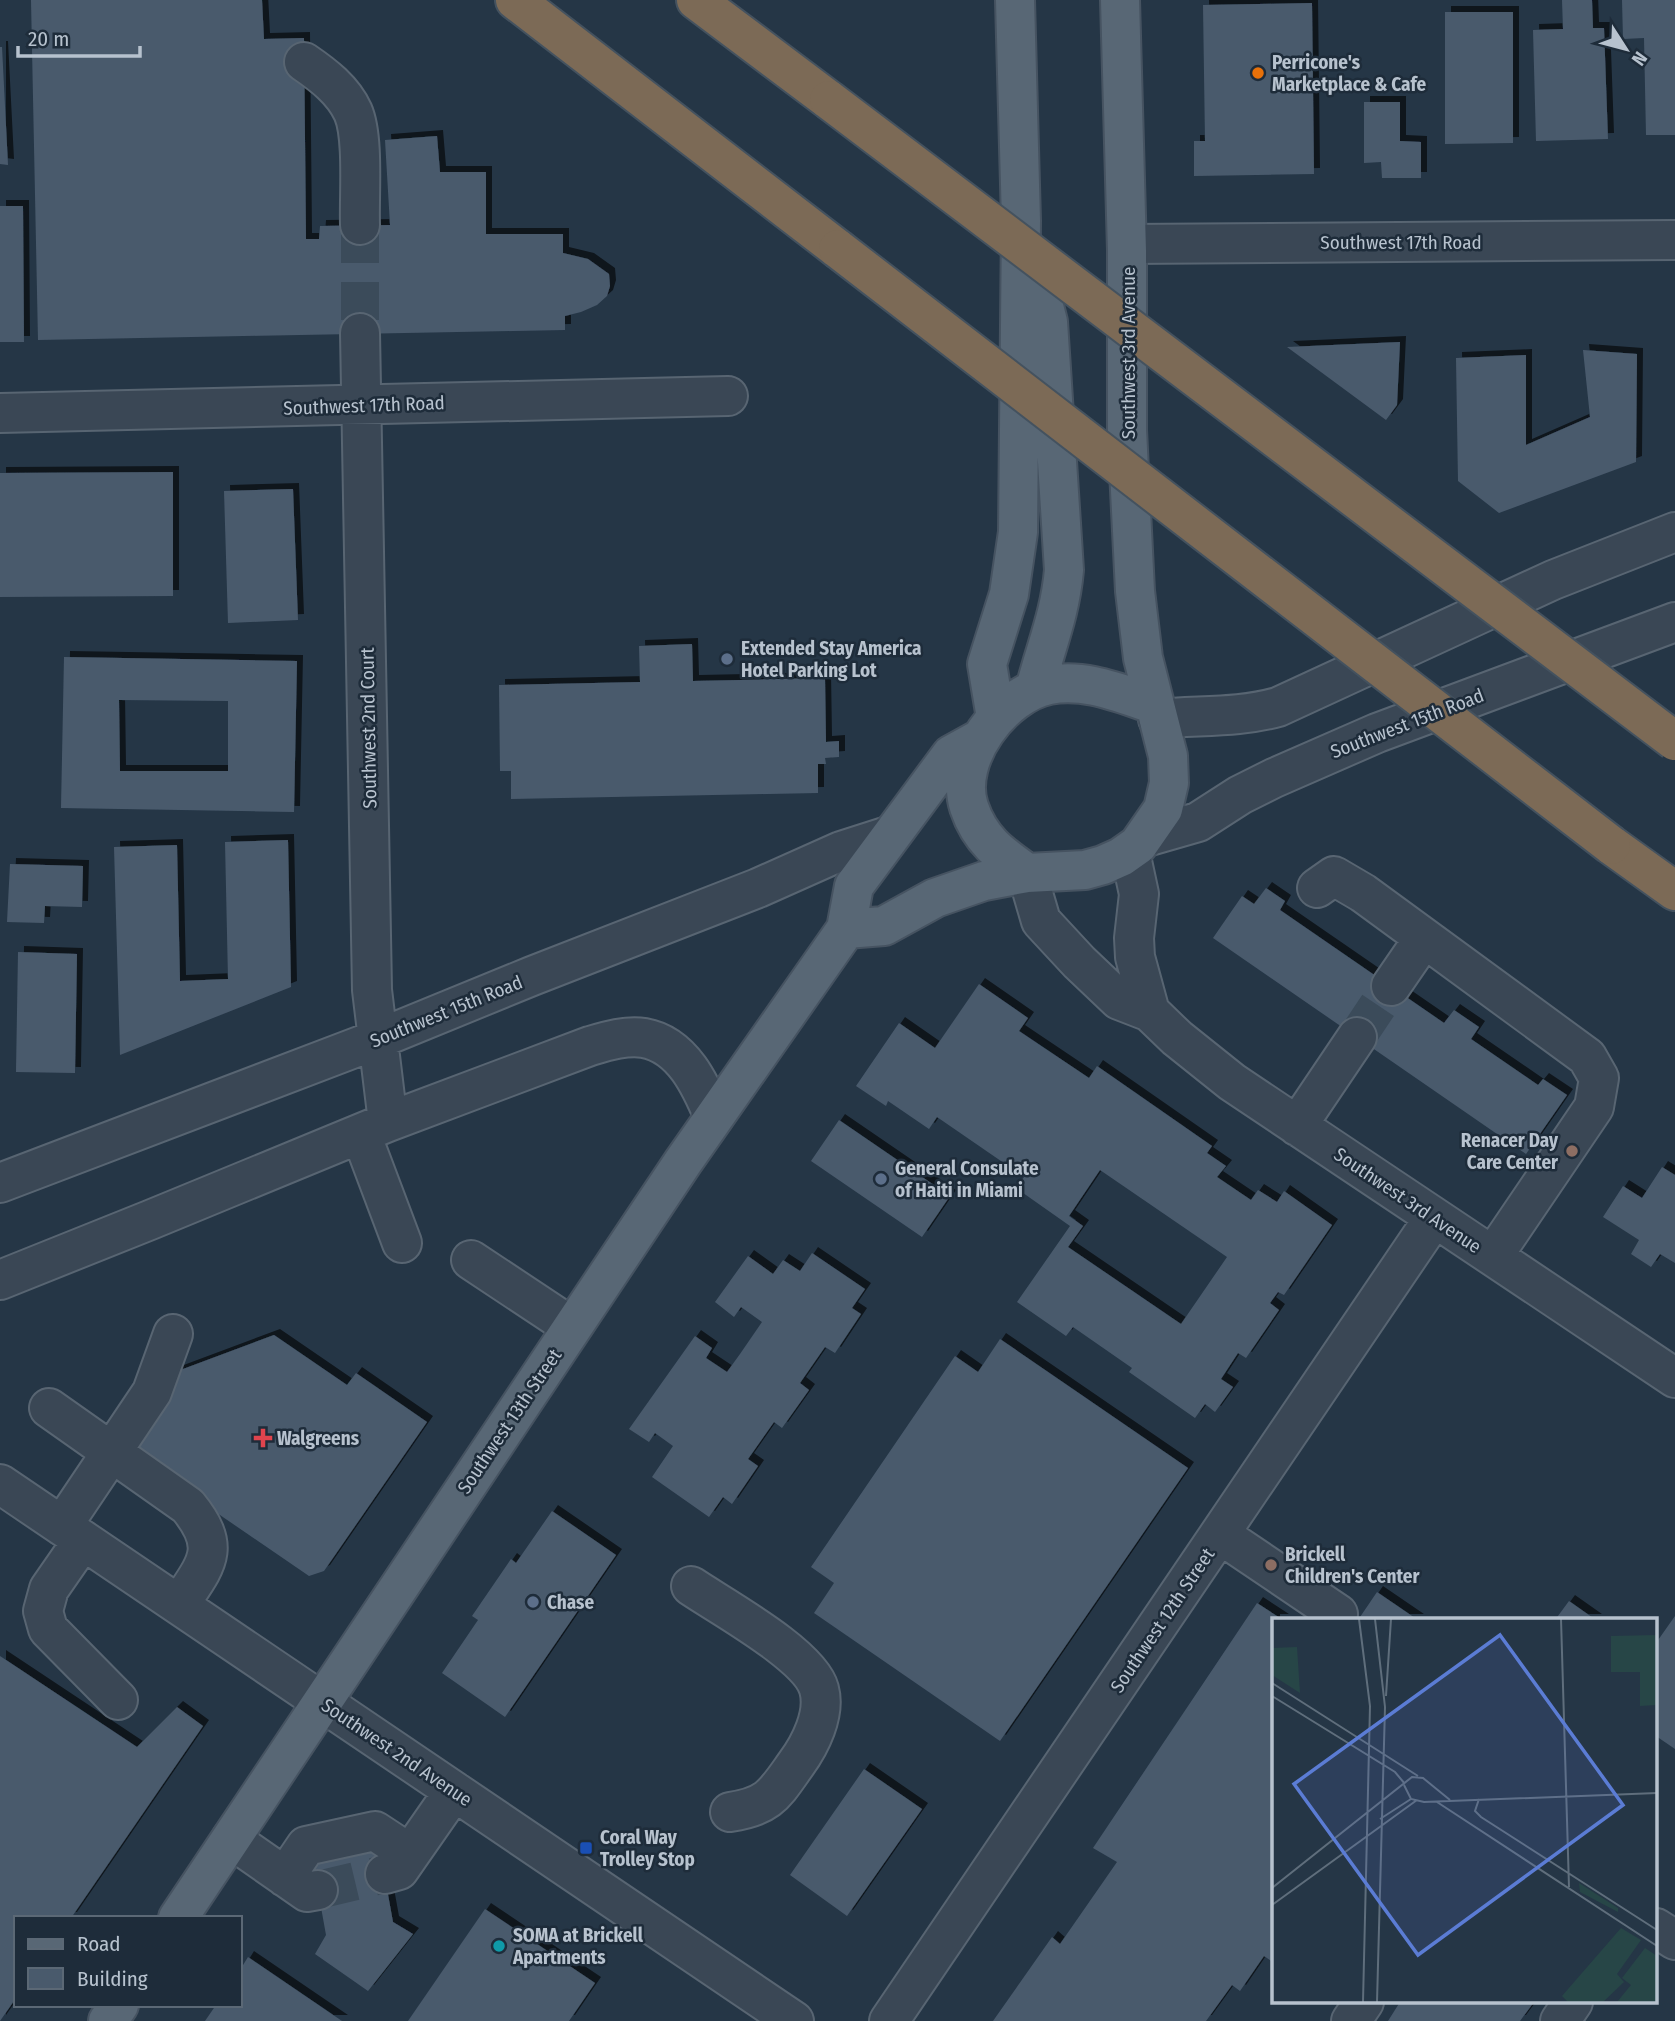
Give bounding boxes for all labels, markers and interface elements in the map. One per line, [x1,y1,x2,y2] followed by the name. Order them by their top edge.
[18,14,140,58] scale bar
[1591,14,1661,84] north arrow
[28,26,69,52] text: 20 m
[1627,47,1652,70] text: N
[1272,51,1427,96] place label: Perricone's Marketplace & Cafe
[1250,65,1266,81] marker: Perricone's Marketplace & Cafe
[1320,231,1482,254] street label: Southwest 17th Road
[1117,267,1140,439] street label: Southwest 3rd Avenue
[283,391,445,420] street label: Southwest 17th Road
[741,637,922,682] place label: Extended Stay America Hotel Parking Lot
[356,646,381,809] street label: Southwest 2nd Court
[719,651,735,667] marker: Extended Stay America Hotel Parking Lot
[1327,684,1487,763] street label: Southwest 15th Road
[367,970,526,1053] street label: Southwest 15th Road
[1461,1129,1559,1174] place label: Renacer Day Care Center
[1330,1143,1486,1258] street label: Southwest 3rd Avenue
[1564,1143,1580,1159] marker: Renacer Day Care Center
[895,1157,1039,1202] place label: General Consulate of Haiti in Miami
[873,1171,889,1187] marker: General Consulate of Haiti in Miami
[452,1344,567,1498] street label: Southwest 13th Street
[277,1427,360,1450] place label: Walgreens
[255,1430,271,1446] marker: Walgreens
[1106,1543,1220,1697] street label: Southwest 12th Street
[1285,1543,1420,1588] place label: Brickell Children's Center
[1263,1557,1279,1573] marker: Brickell Children's Center
[547,1591,594,1614] place label: Chase
[525,1594,541,1610] marker: Chase
[1272,1618,1658,2004] inset map
[317,1694,476,1811] street label: Southwest 2nd Avenue
[600,1826,695,1871] place label: Coral Way Trolley Stop
[578,1840,594,1856] marker: Coral Way Trolley Stop
[14,1916,242,2007] legend
[512,1924,644,1969] place label: SOMA at Brickell Apartments
[77,1931,121,1957] text: Road
[491,1938,507,1954] marker: SOMA at Brickell Apartments
[77,1966,148,1992] text: Building

